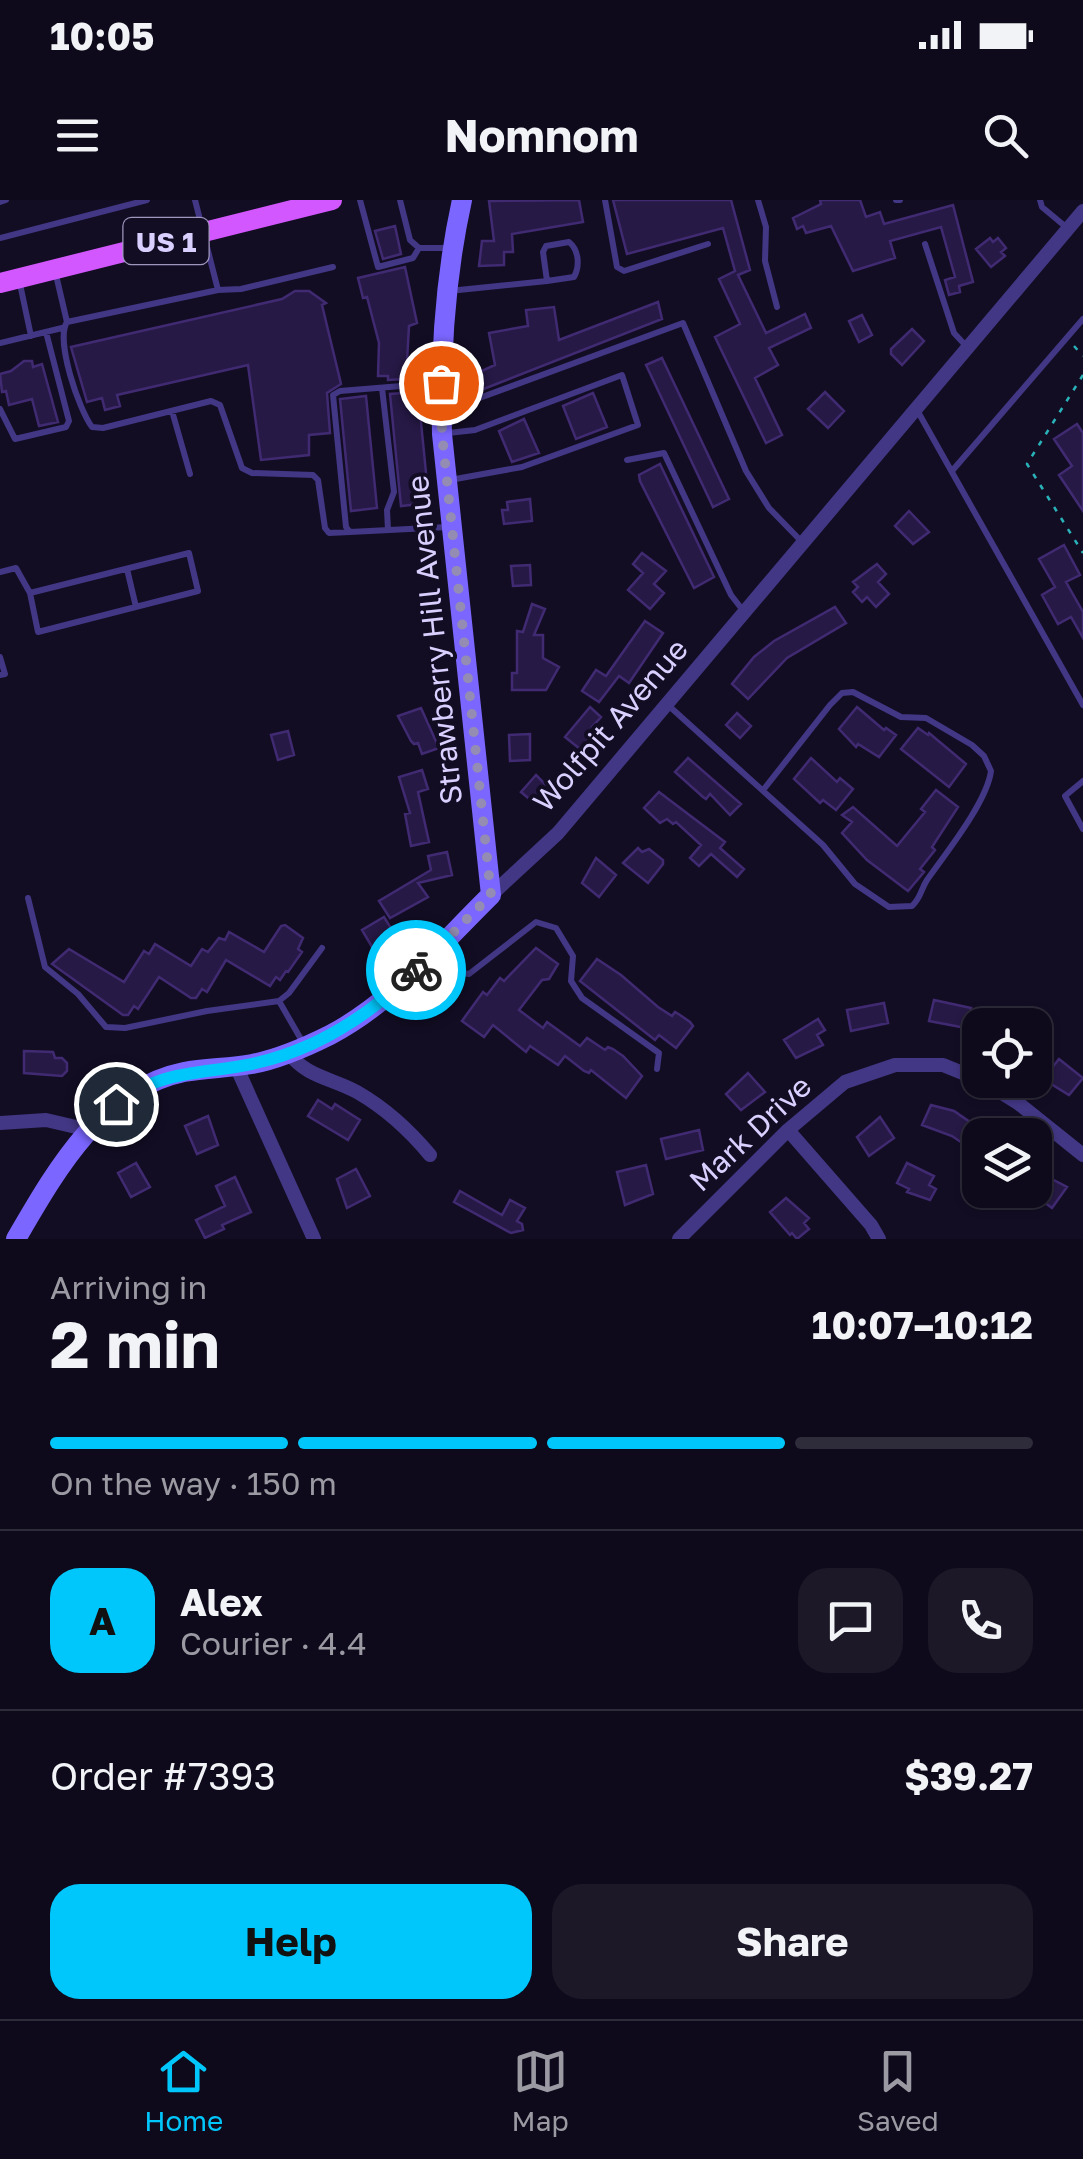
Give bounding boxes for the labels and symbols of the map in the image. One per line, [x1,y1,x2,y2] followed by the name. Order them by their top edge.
[124,218,208,264] road number: US 1
[399,341,484,426] pin
[399,474,469,806] street label: Strawberry Hill Avenue
[525,631,695,819] street label: Wolfpit Avenue
[366,920,466,1020] courier
[74,1062,159,1147] pin
[682,1068,818,1198] street label: Mark Drive

